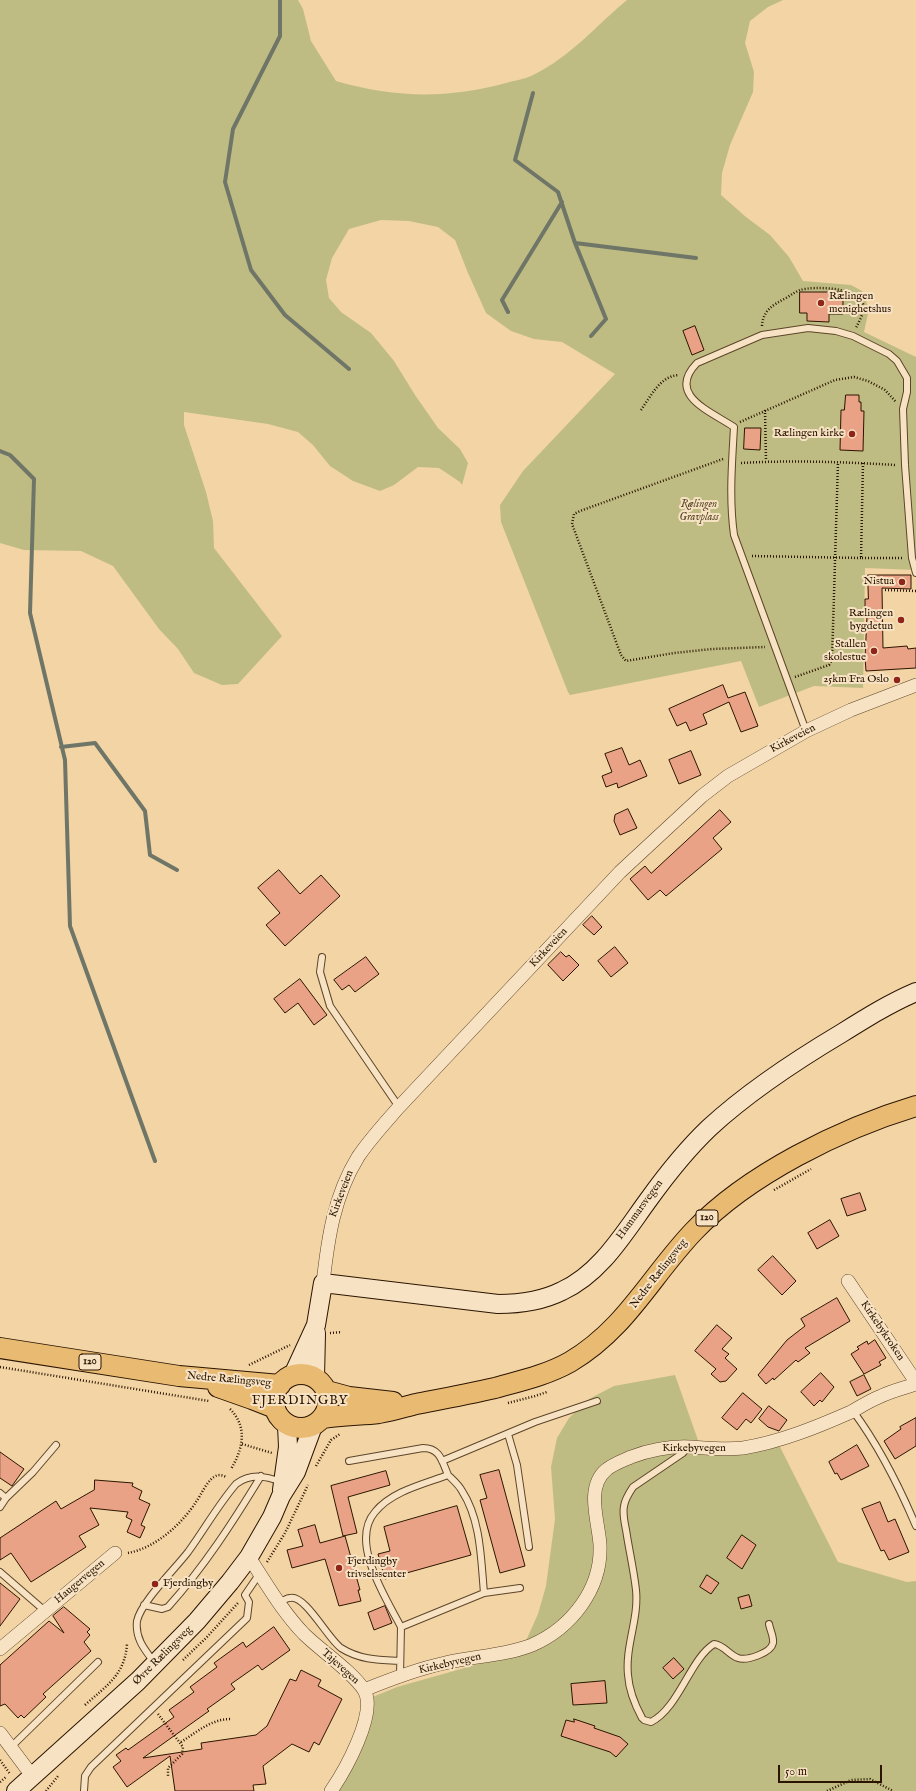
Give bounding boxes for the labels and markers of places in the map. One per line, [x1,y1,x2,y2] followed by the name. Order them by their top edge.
[829,290,891,316] place label: Rælingen menighetshus
[816,298,826,308] marker: Rælingen menighetshus
[774,427,844,441] place label: Rælingen kirke
[847,429,857,439] marker: Rælingen kirke
[864,575,894,589] place label: Nistua
[897,577,907,587] marker: Nistua
[849,607,893,633] place label: Rælingen bygdetun
[896,615,906,625] marker: Rælingen bygdetun
[824,638,866,664] place label: Stallen skolestue
[869,646,879,656] marker: Stallen skolestue
[823,673,889,687] place label: 25km Fra Oslo
[892,675,902,685] marker: 25km Fra Oslo
[347,1555,406,1581] place label: Fjerdingby trivselssenter
[334,1563,344,1573] marker: Fjerdingby trivselssenter
[163,1577,214,1591] place label: Fjerdingby
[150,1579,160,1589] marker: Fjerdingby

